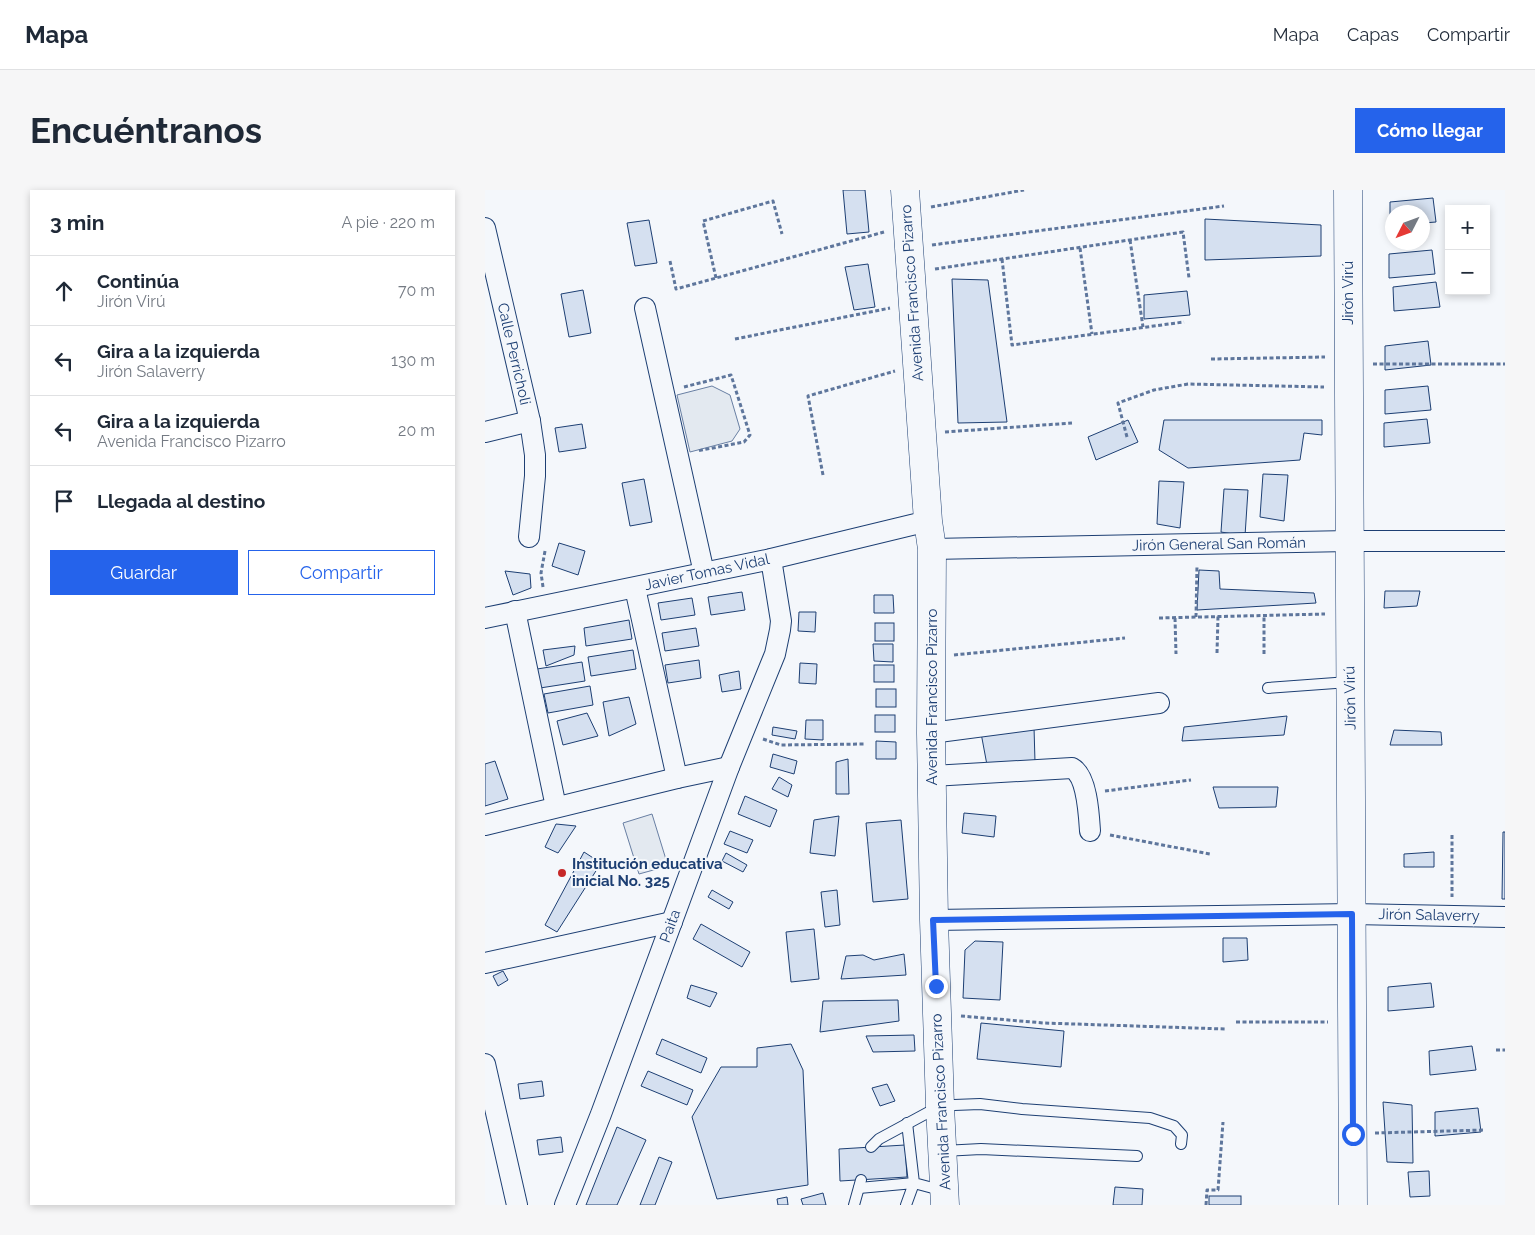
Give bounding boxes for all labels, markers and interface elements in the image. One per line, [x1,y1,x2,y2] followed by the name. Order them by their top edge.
[25,20,88,49] text: Mapa
[1273,24,1319,45] text: Mapa
[1347,24,1399,45] text: Capas
[1427,24,1510,45] text: Compartir
[1355,108,1505,153] button: Cómo llegar
[30,110,262,151] text: Encuéntranos
[897,204,927,382] street label: Avenida Francisco Pizarro
[1385,205,1430,250] north arrow
[1445,205,1490,295] map controls
[1445,205,1490,250] button: +
[50,210,104,235] text: 3 min
[341,213,435,232] text: A pie · 220 m
[1445,250,1490,295] button: −
[1339,261,1357,325] street label: Jirón Virú
[97,270,179,292] text: Continúa
[50,277,78,305] icon: ahead
[398,281,435,300] text: 70 m
[97,292,165,311] text: Jirón Virú
[493,301,535,407] street label: Calle Perricholi
[97,340,260,362] text: Gira a la izquierda
[50,347,78,375] icon: left
[391,351,435,370] text: 130 m
[97,362,205,381] text: Jirón Salaverry
[97,410,260,432] text: Gira a la izquierda
[50,417,78,445] icon: left
[398,421,435,440] text: 20 m
[97,432,286,451] text: Avenida Francisco Pizarro
[50,487,78,515] icon: arrive
[97,490,265,512] text: Llegada al destino
[1132,533,1306,555] street label: Jirón General San Román
[50,550,238,595] button: Guardar
[248,550,435,595] button: Compartir
[643,550,772,594] street label: Javier Tomas Vidal
[923,608,941,785] street label: Avenida Francisco Pizarro
[1340,666,1360,730] street label: Jirón Virú
[572,855,723,890] place label: Institución educativa inicial No. 325
[556,867,568,879] marker: Institución educativa inicial No. 325
[1378,905,1480,925] street label: Jirón Salaverry
[656,907,684,945] street label: Paita
[925,975,948,998] route end
[927,1013,955,1191] street label: Avenida Francisco Pizarro
[1342,1123,1365,1146] route start

